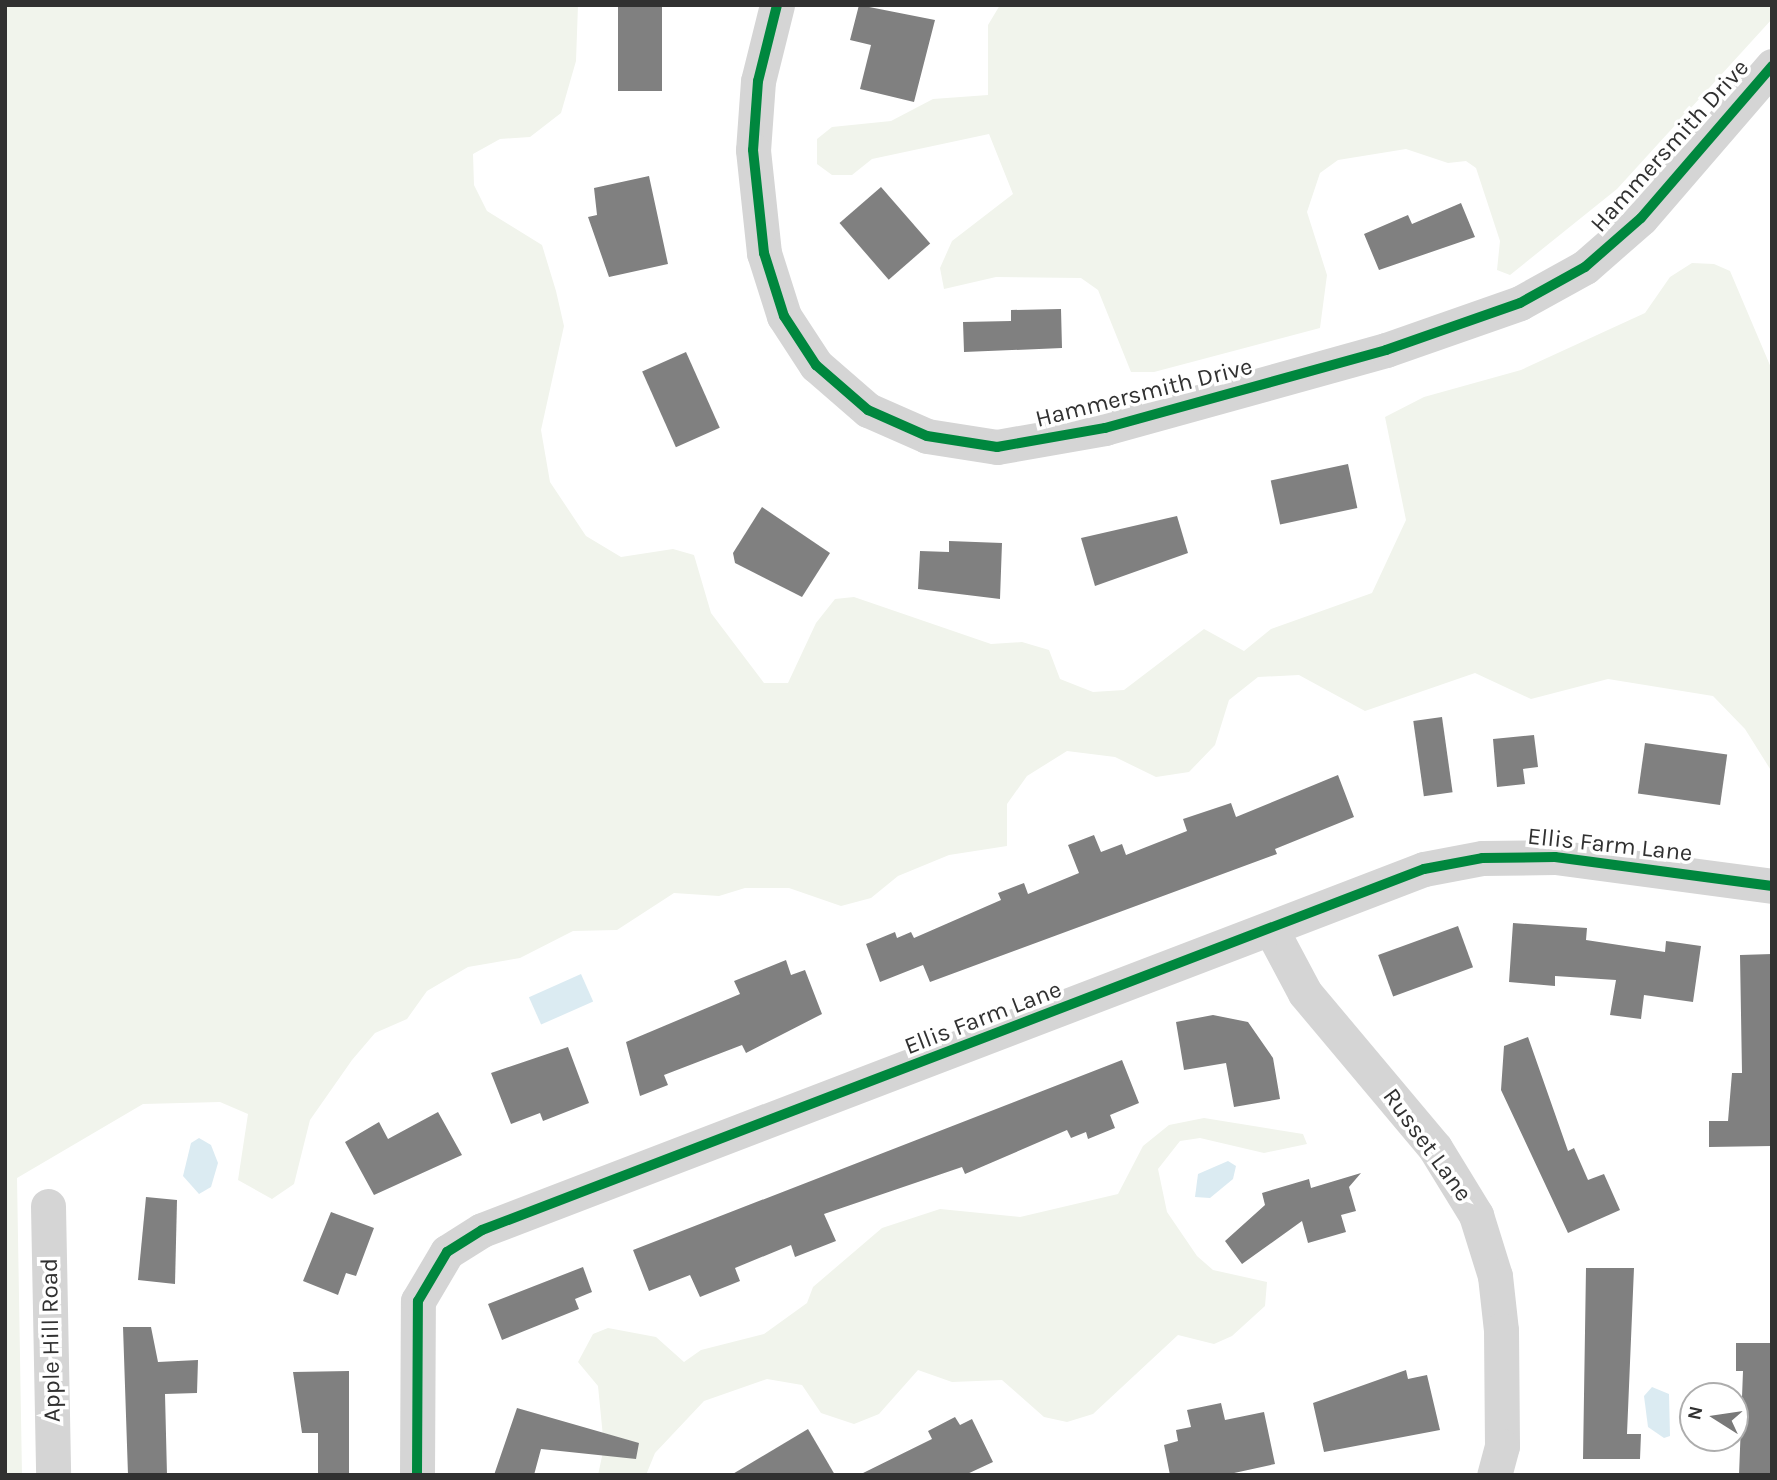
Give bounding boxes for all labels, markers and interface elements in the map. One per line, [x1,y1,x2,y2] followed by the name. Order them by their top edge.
[1585,54,1755,238] street label: Hammersmith Drive
[1033,352,1255,434] street label: Hammersmith Drive
[1526,822,1694,868] street label: Ellis Farm Lane
[901,975,1065,1061] street label: Ellis Farm Lane
[1376,1083,1478,1207] street label: Russet Lane
[35,1258,67,1422] street label: Apple Hill Road
[1679,1382,1749,1452] north arrow
[1683,1404,1708,1422] text: N

